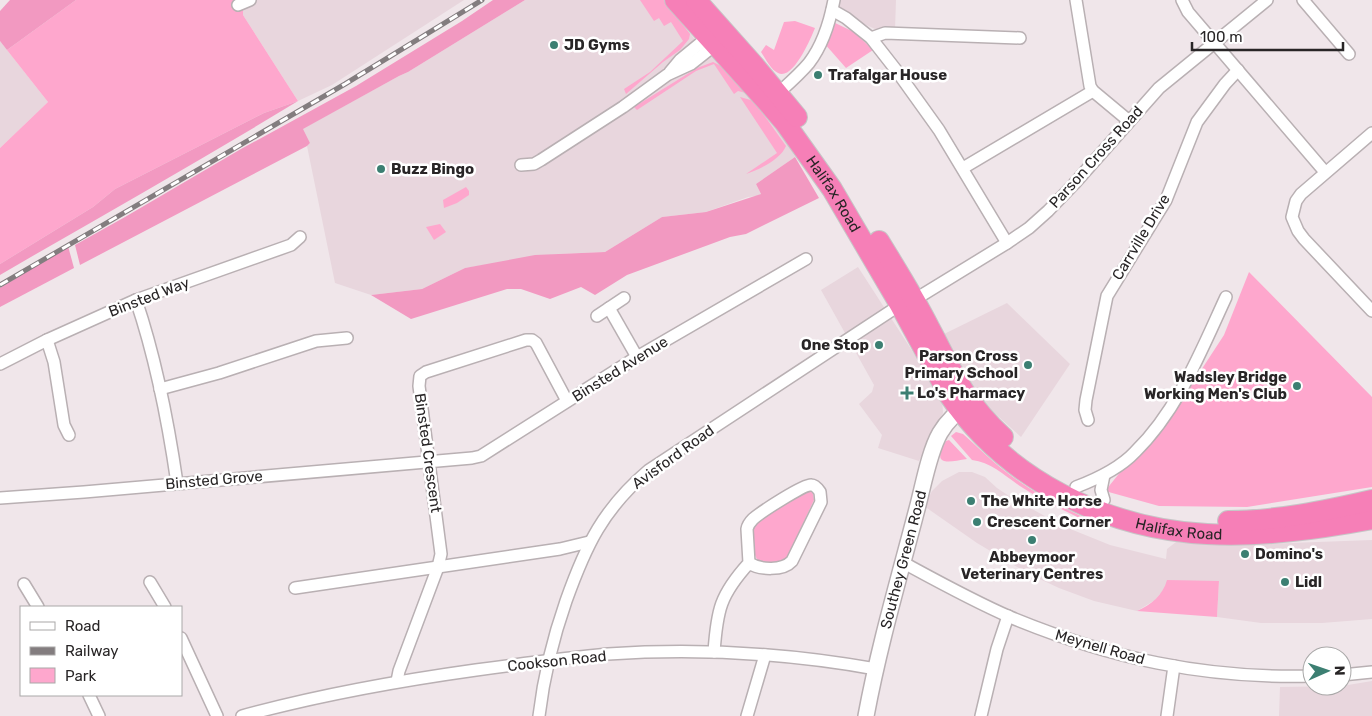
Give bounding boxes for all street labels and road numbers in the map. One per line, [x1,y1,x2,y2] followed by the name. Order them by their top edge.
[1045,102,1147,212] street label: Parson Cross Road
[802,152,864,236] street label: Halifax Road
[1108,191,1174,283] street label: Carrville Drive
[106,273,192,321] street label: Binsted Way
[569,332,671,406] street label: Binsted Avenue
[411,392,445,514] street label: Binsted Crescent
[628,421,718,493] street label: Avisford Road
[165,467,263,493] street label: Binsted Grove
[877,488,930,631] street label: Southey Green Road
[1134,514,1223,544] street label: Halifax Road
[1053,626,1147,668] street label: Meynell Road
[507,647,607,675] street label: Cookson Road

